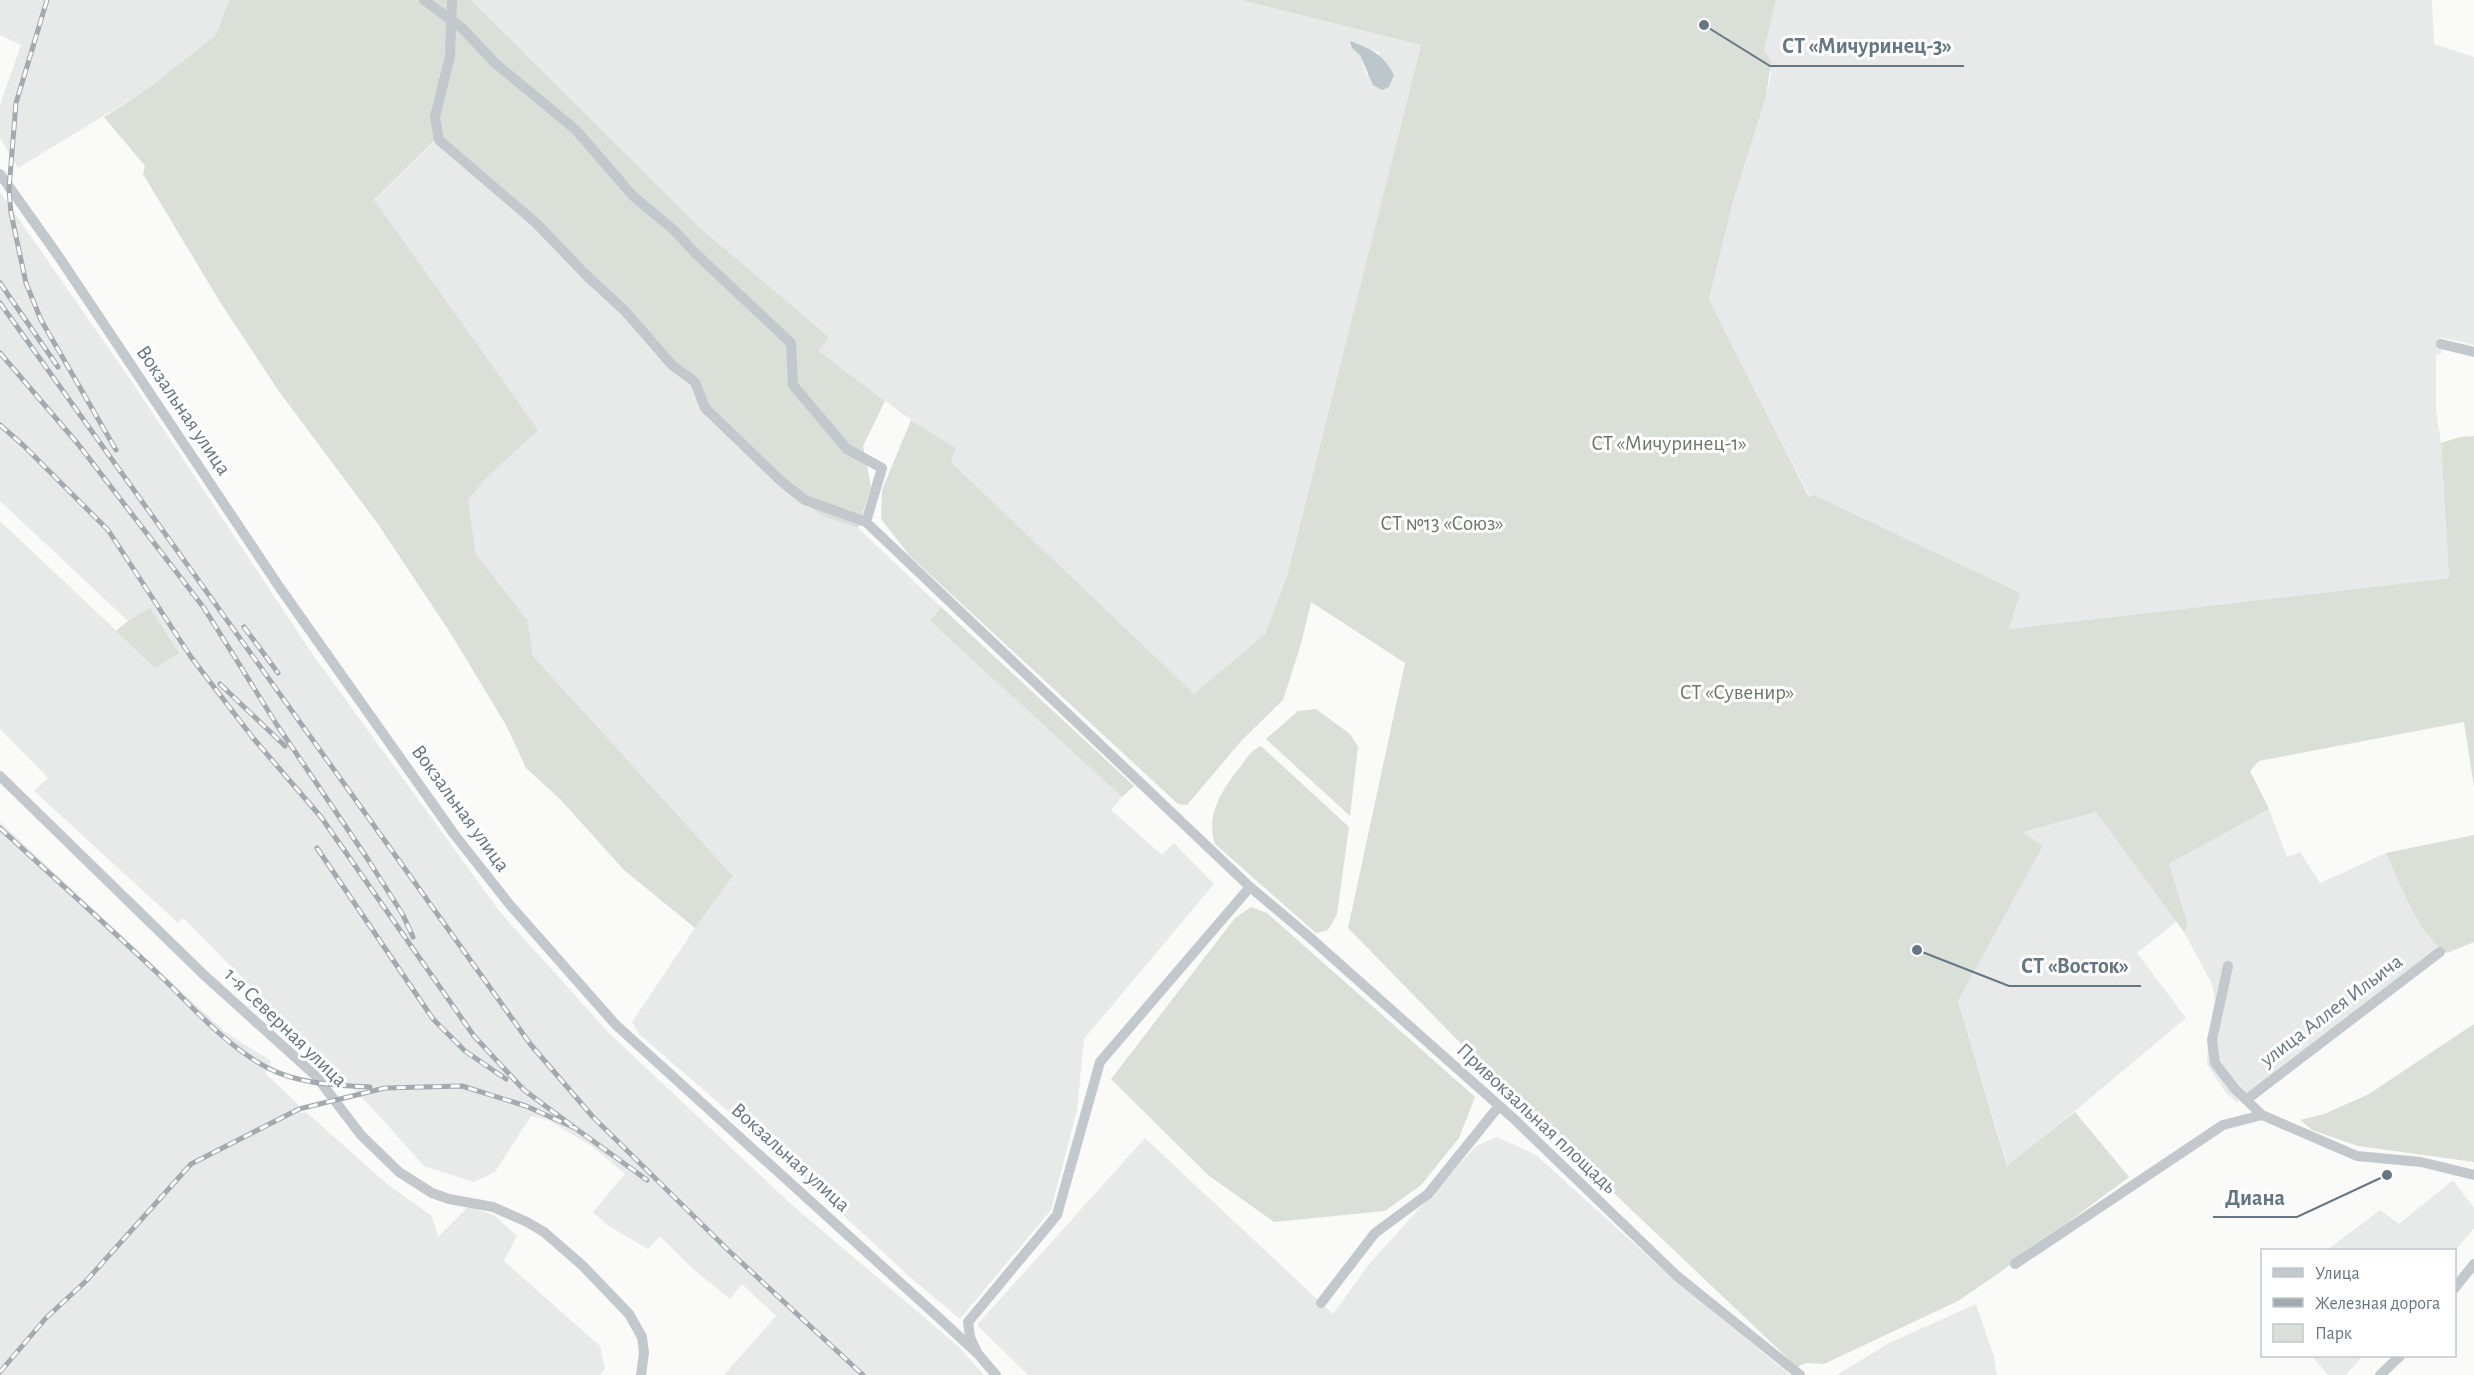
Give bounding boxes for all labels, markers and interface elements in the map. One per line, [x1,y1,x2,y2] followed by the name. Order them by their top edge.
[1770,26,1964,66] callout: СТ «Мичуринец-3»
[1782,35,1952,58] text: СТ «Мичуринец-3»
[133,342,235,479] street label: Вокзальная улица
[1591,433,1747,454] park label: СТ «Мичуринец-1»
[1380,513,1504,534] park label: СТ №13 «Союз»
[1680,682,1794,703] park label: СТ «Сувенир»
[408,741,514,876] street label: Вокзальная улица
[2009,946,2141,986] callout: СТ «Восток»
[2256,950,2407,1071] street label: улица Аллея Ильича
[2021,955,2129,977] text: СТ «Восток»
[220,964,351,1091] street label: 1-я Северная улица
[1453,1039,1621,1198] street label: Привокзальная площадь
[727,1099,854,1216] street label: Вокзальная улица
[2213,1177,2297,1217] callout: Диана
[2225,1187,2285,1209] text: Диана
[2261,1249,2456,1357] legend
[2315,1265,2360,1283] text: Улица
[2315,1295,2440,1313] text: Железная дорога
[2315,1325,2353,1343] text: Парк

